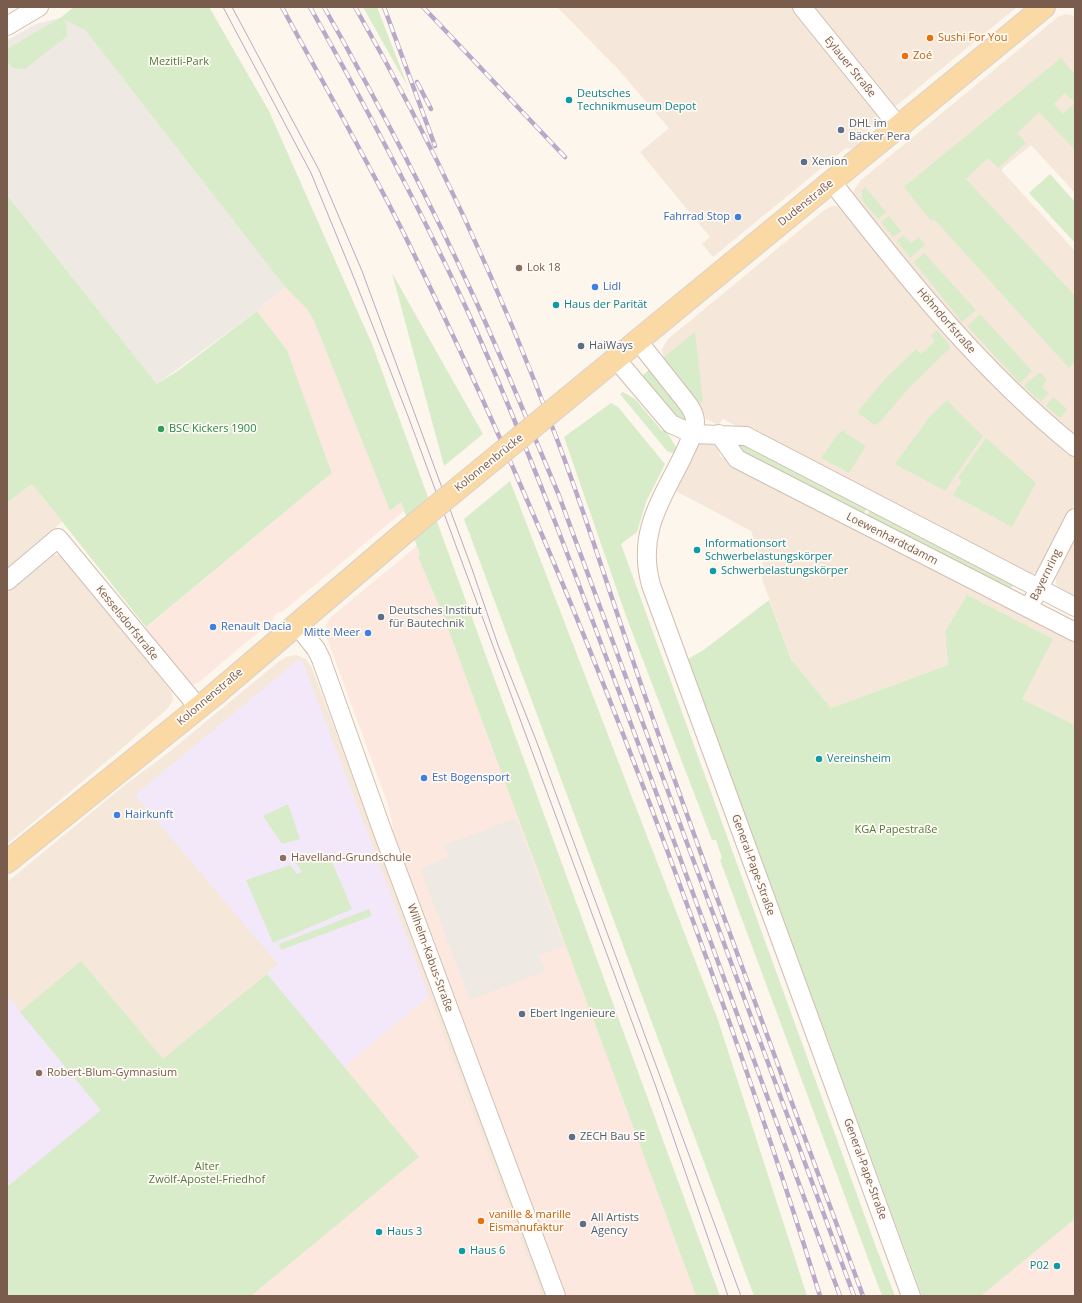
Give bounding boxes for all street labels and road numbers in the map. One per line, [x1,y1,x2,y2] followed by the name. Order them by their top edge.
[821,34,879,100] street label: Eylauer Straße
[776,177,836,229] street label: Dudenstraße
[914,286,978,356] street label: Höhndorfstraße
[452,431,526,495] street label: Kolonnenbrücke
[844,510,940,568] street label: Loewenhardtdamm
[1028,547,1064,603] street label: Bayernring
[93,583,161,663] street label: Kesselsdorfstraße
[174,666,246,728] street label: Kolonnenstraße
[729,813,777,917] street label: General-Pape-Straße
[404,902,456,1014] street label: Wilhelm-Kabus-Straße
[841,1117,889,1221] street label: General-Pape-Straße

